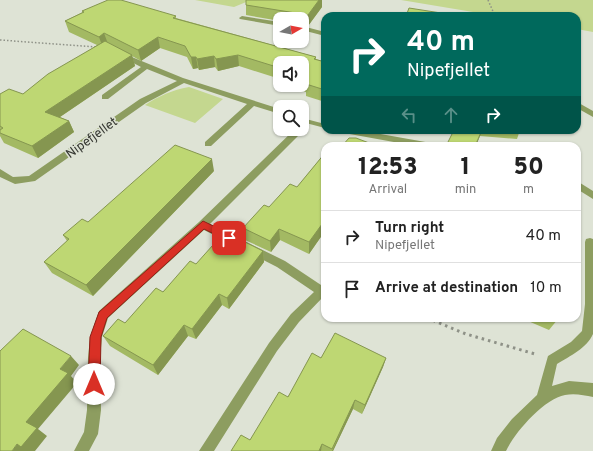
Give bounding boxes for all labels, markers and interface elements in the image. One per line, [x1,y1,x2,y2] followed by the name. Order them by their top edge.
[273,12,309,48] north arrow
[273,12,309,136] map controls
[407,25,475,61] text: 40 m
[341,28,393,80] icon: right
[273,56,309,92] button: sound
[407,60,490,83] text: Nipefjellet
[273,100,309,136] button: search
[398,104,420,126] icon: left
[440,104,462,126] icon: ahead
[482,104,504,126] icon: right
[63,114,121,163] street label: Nipefjellet
[358,153,418,183] text: 12:53
[461,153,470,183] text: 1
[513,153,544,183] text: 50
[368,182,407,198] text: Arrival
[455,182,476,198] text: min
[523,182,534,198] text: m
[375,219,444,238] text: Turn right
[212,221,246,255] pin
[341,226,363,248] icon: right
[218,227,240,249] icon: arrive
[526,227,561,246] text: 40 m
[375,238,435,254] text: Nipefjellet
[341,278,363,300] icon: arrive
[375,279,518,298] text: Arrive at destination
[530,279,562,298] text: 10 m
[73,363,115,405] position arrow

